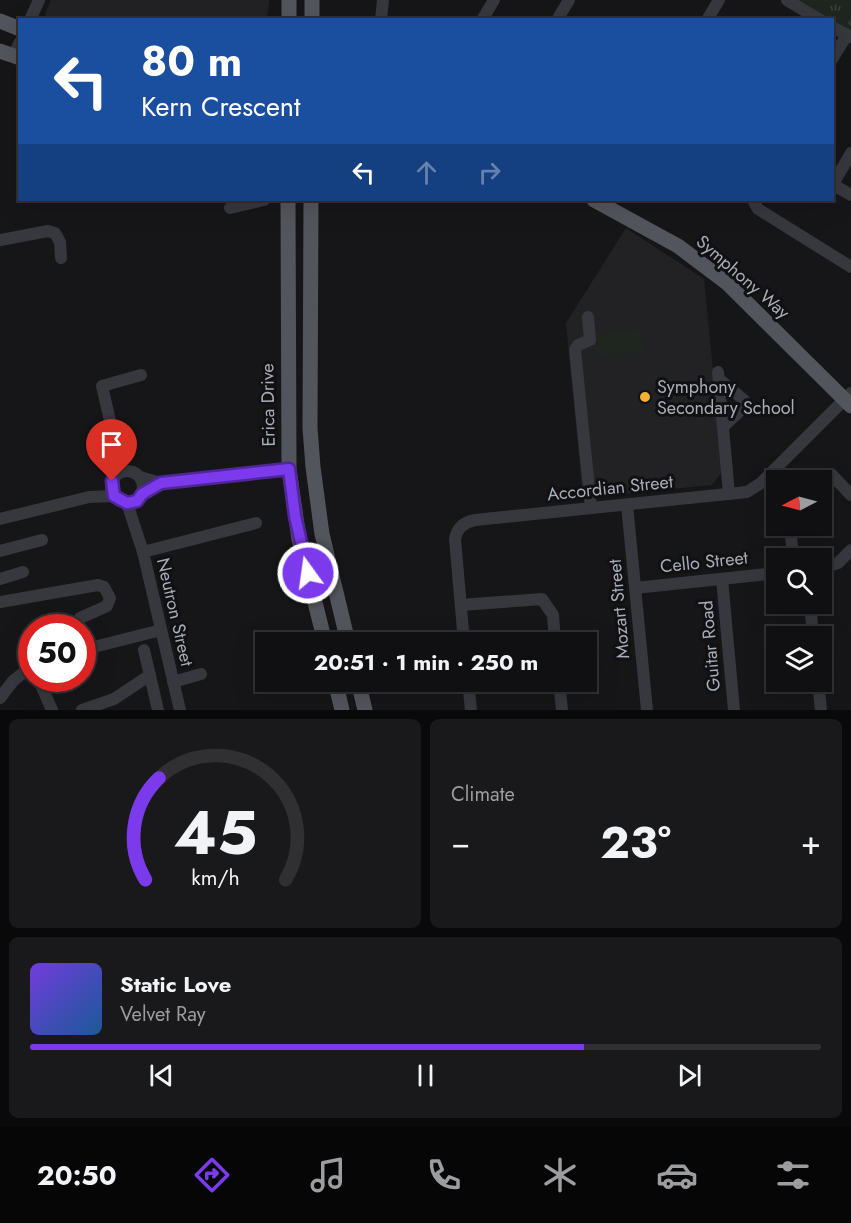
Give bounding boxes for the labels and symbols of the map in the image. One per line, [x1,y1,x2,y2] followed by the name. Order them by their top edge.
[690,229,796,325] street label: Symphony Way
[254,363,282,447] street label: Erica Drive
[657,374,795,421] place label: Symphony Secondary School
[638,390,652,404] marker: Symphony Secondary School
[86,419,137,481] pin
[546,468,675,508] street label: Accordian Street
[766,470,832,536] north arrow
[276,541,340,605] position arrow
[659,544,750,580] street label: Cello Street
[150,555,200,669] street label: Neutron Street
[602,557,636,660] street label: Mozart Street
[693,599,727,693] street label: Guitar Road
[18,614,96,692] speed limit sign: 50

